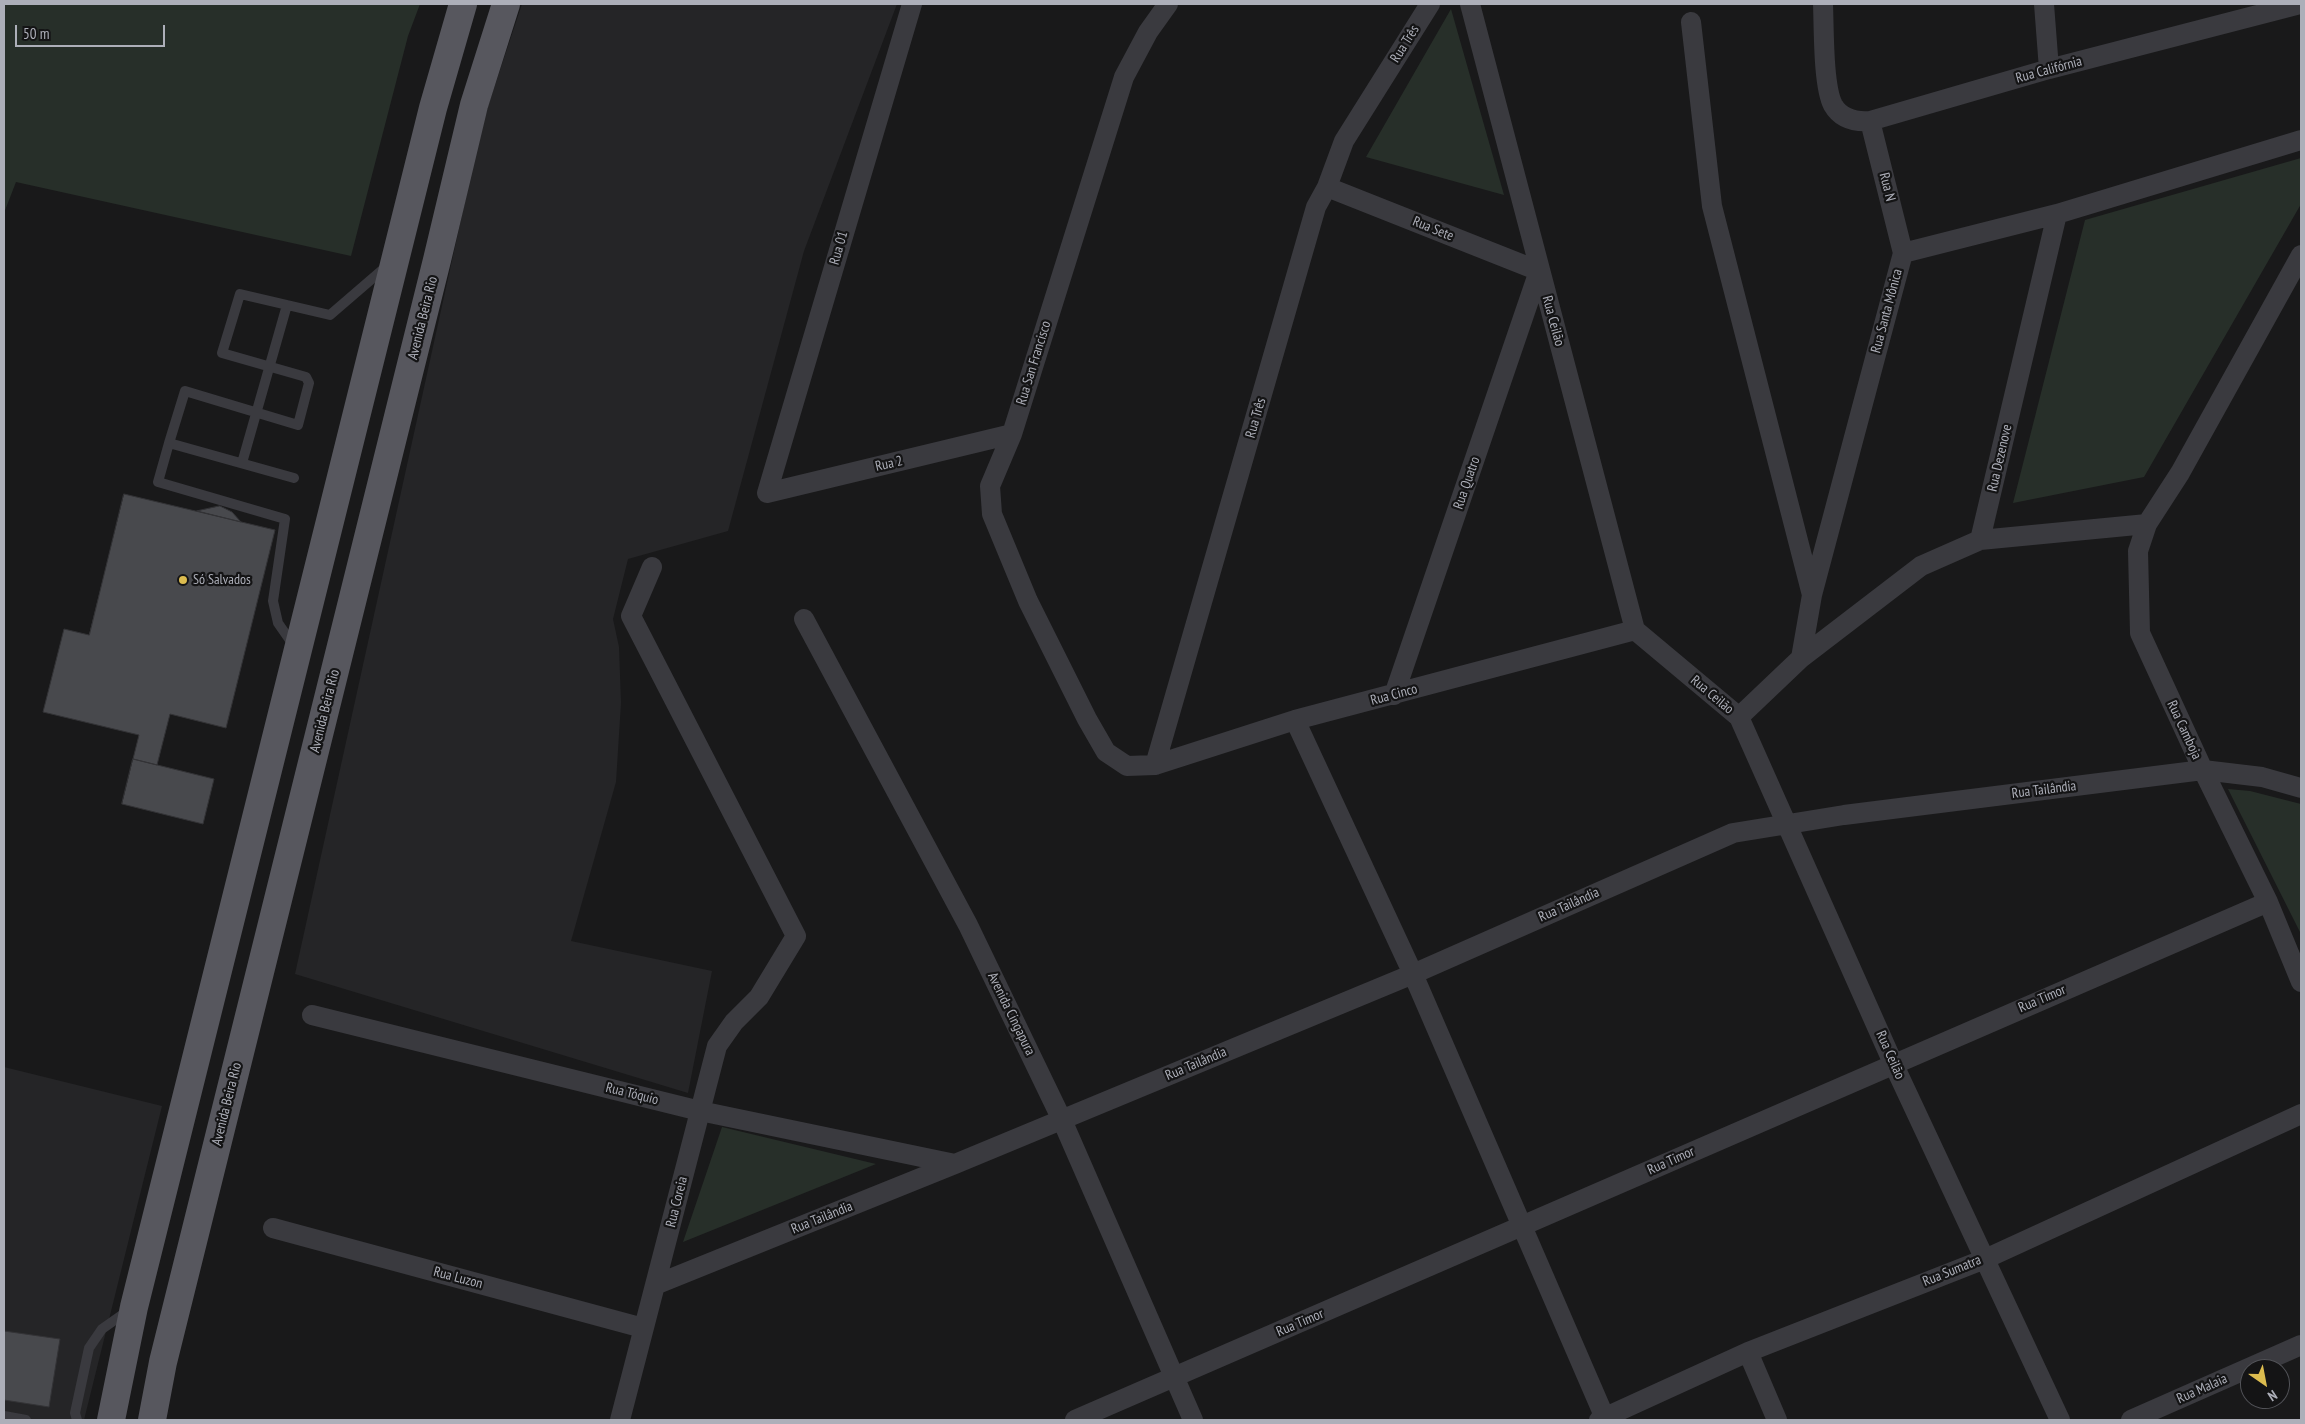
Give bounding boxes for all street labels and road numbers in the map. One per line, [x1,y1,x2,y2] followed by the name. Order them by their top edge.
[1387,22,1423,66] street label: Rua Três
[2014,53,2084,87] street label: Rua Califórnia
[1875,171,1899,203] street label: Rua N
[1410,213,1456,245] street label: Rua Sete
[826,229,852,267] street label: Rua 01
[1868,267,1906,355] street label: Rua Santa Mônica
[405,275,441,361] street label: Avenida Beira Rio
[1538,294,1568,348] street label: Rua Ceilão
[1013,319,1055,407] street label: Rua San Francisco
[1242,396,1270,440] street label: Rua Três
[1984,423,2016,493] street label: Rua Dezenove
[874,453,904,475] street label: Rua 2
[1450,455,1484,511] street label: Rua Quatro
[307,668,343,754] street label: Avenida Beira Rio
[1687,672,1737,718] street label: Rua Ceilão
[1369,681,1419,709] street label: Rua Cinco
[2163,698,2205,762] street label: Rua Camboja
[2011,778,2077,802] street label: Rua Tailândia
[1536,884,1602,926] street label: Rua Tailândia
[984,970,1038,1058] street label: Avenida Cingapura
[2016,982,2068,1016] street label: Rua Timor
[1872,1028,1908,1082] street label: Rua Ceilão
[1163,1044,1229,1084] street label: Rua Tailândia
[209,1061,245,1147] street label: Avenida Beira Rio
[604,1079,660,1109] street label: Rua Tóquio
[1645,1143,1697,1179] street label: Rua Timor
[663,1175,691,1229] street label: Rua Coreia
[789,1198,855,1238] street label: Rua Tailândia
[1920,1252,1984,1290] street label: Rua Sumatra
[432,1263,484,1293] street label: Rua Luzon
[1274,1306,1326,1340] street label: Rua Timor
[2174,1370,2230,1408] street label: Rua Malaia

